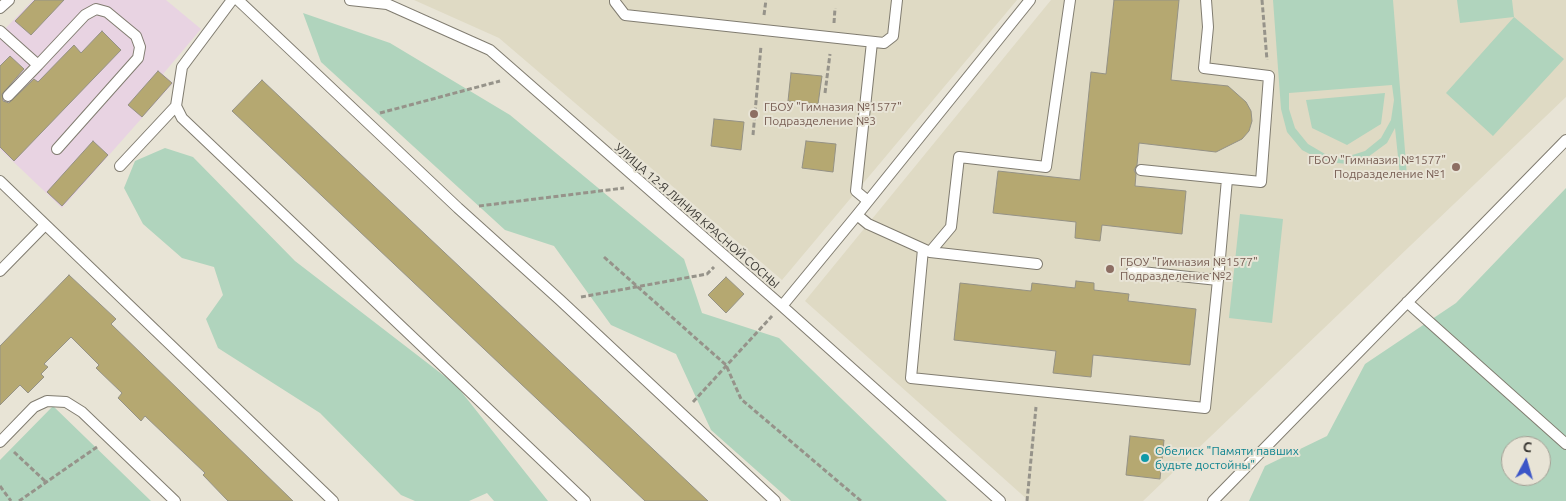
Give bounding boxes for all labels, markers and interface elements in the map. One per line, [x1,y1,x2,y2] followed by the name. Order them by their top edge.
[764,100,902,128] place label: ГБОУ "Гимназия №1577" Подразделение №3
[748,108,760,120] marker: ГБОУ "Гимназия №1577" Подразделение №3
[612,140,782,292] street label: УЛИЦА 12-Я ЛИНИЯ КРАСНОЙ СОСНЫ
[1308,153,1446,181] place label: ГБОУ "Гимназия №1577" Подразделение №1
[1450,161,1462,173] marker: ГБОУ "Гимназия №1577" Подразделение №1
[1120,255,1258,283] place label: ГБОУ "Гимназия №1577" Подразделение №2
[1104,263,1116,275] marker: ГБОУ "Гимназия №1577" Подразделение №2
[1501,436,1551,486] north arrow
[1522,439,1533,455] text: С
[1155,444,1299,472] place label: Обелиск "Памяти павших будьте достойны"
[1139,452,1151,464] marker: Обелиск "Памяти павших будьте достойны"

